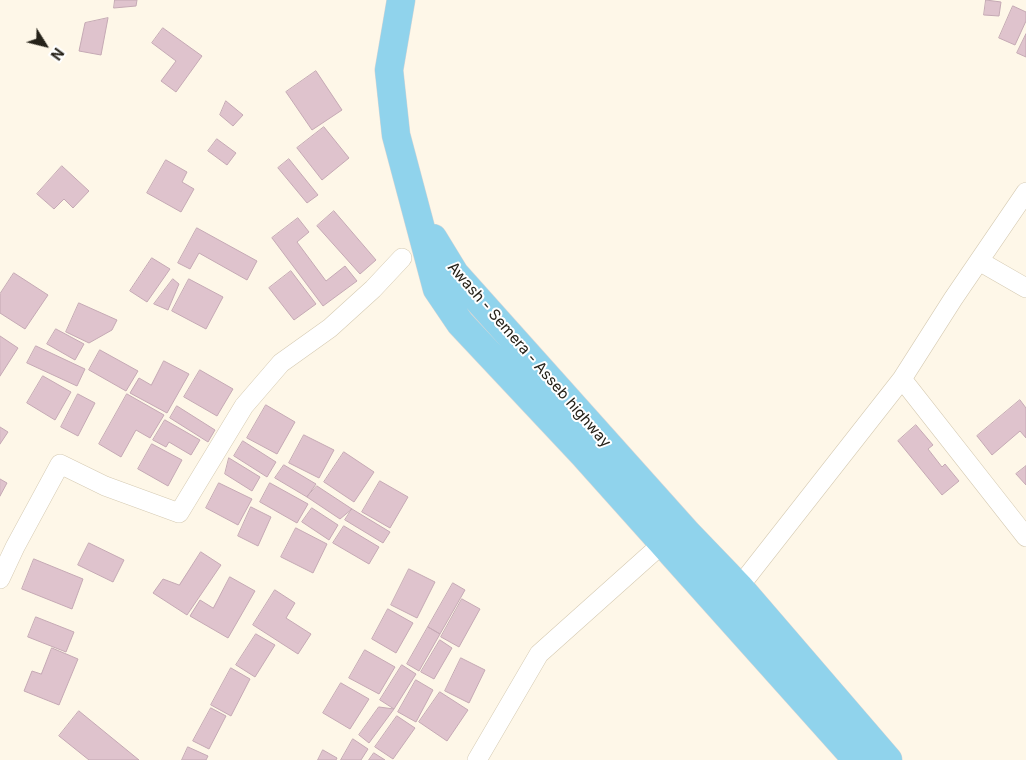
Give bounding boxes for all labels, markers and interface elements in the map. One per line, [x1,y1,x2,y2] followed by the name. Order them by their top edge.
[20,20,70,70] north arrow
[48,45,68,63] text: N
[444,259,614,451] street label: Awash - Semera - Asseb highway

